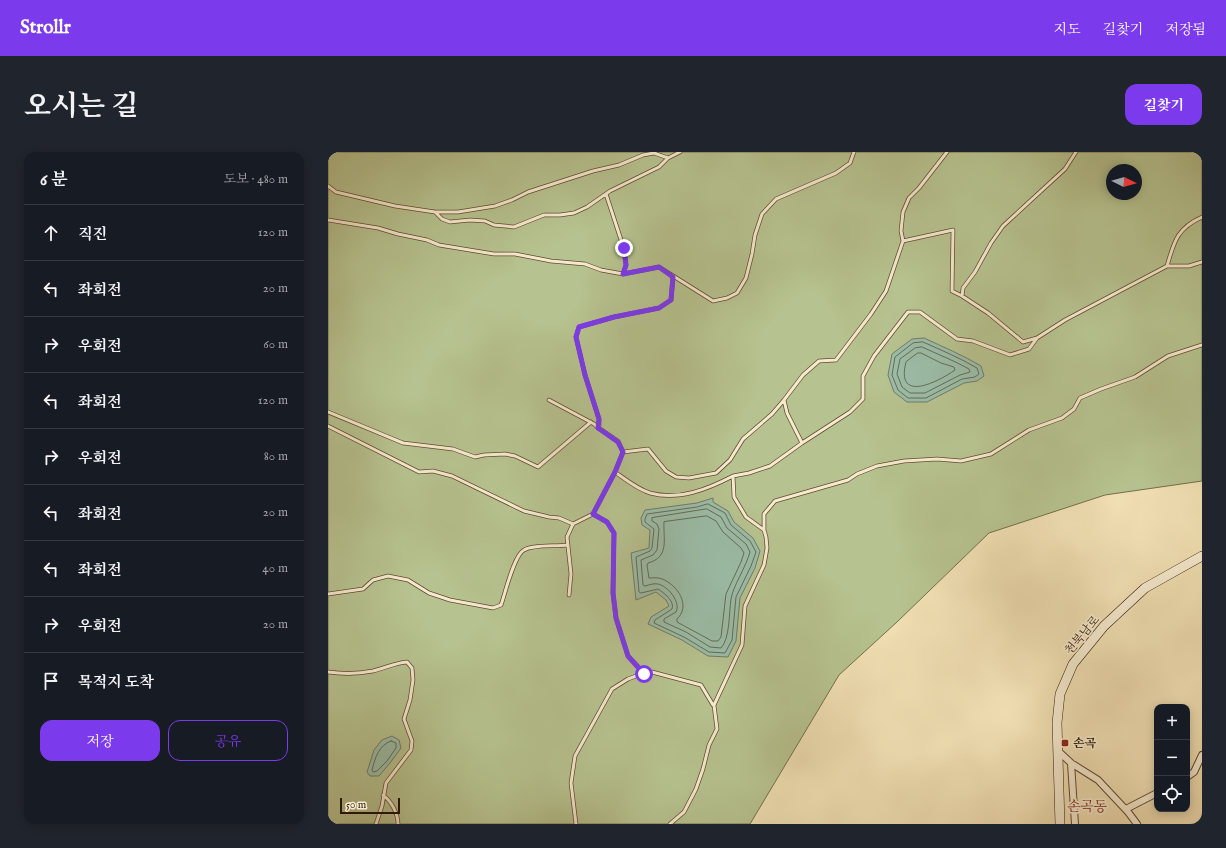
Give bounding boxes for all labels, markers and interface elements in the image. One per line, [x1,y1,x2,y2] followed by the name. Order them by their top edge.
[20,16,71,40] text: Strollr
[1054,21,1081,39] text: 지도
[1103,21,1143,39] text: 길찾기
[1165,21,1206,39] text: 저장됨
[1125,84,1202,125] button: 길찾기
[24,90,138,125] text: 오시는 길
[1106,164,1142,200] north arrow
[40,170,67,191] text: 6 분
[224,171,288,188] text: 도보 · 480 m
[40,222,62,244] icon: ahead
[258,224,288,241] text: 120 m
[78,225,107,244] text: 직진
[615,239,633,257] route end
[40,278,62,300] icon: left
[263,280,288,297] text: 20 m
[78,281,121,300] text: 좌회전
[40,334,62,356] icon: right
[263,336,288,353] text: 60 m
[78,337,121,356] text: 우회전
[40,390,62,412] icon: left
[258,392,288,409] text: 120 m
[78,393,121,412] text: 좌회전
[40,446,62,468] icon: right
[264,448,288,465] text: 80 m
[78,449,121,468] text: 우회전
[40,502,62,524] icon: left
[263,504,288,521] text: 20 m
[78,505,121,524] text: 좌회전
[40,558,62,580] icon: left
[262,560,288,577] text: 40 m
[78,561,121,580] text: 좌회전
[1062,612,1103,658] street label: 천북남로
[40,614,62,636] icon: right
[263,616,288,633] text: 20 m
[78,617,121,636] text: 우회전
[635,665,653,683] route start
[40,670,62,692] icon: arrive
[78,673,154,692] text: 목적지 도착
[1154,704,1190,812] map controls
[1154,704,1190,740] button: +
[40,720,160,761] button: 저장
[168,720,288,761] button: 공유
[1073,736,1097,751] place label: 손곡
[1060,738,1070,748] marker: 손곡
[1154,740,1190,776] button: −
[1154,776,1190,812] button: locate
[340,796,400,815] scale bar
[346,798,366,812] text: 50 m
[1067,798,1108,816] district label: 손곡동

